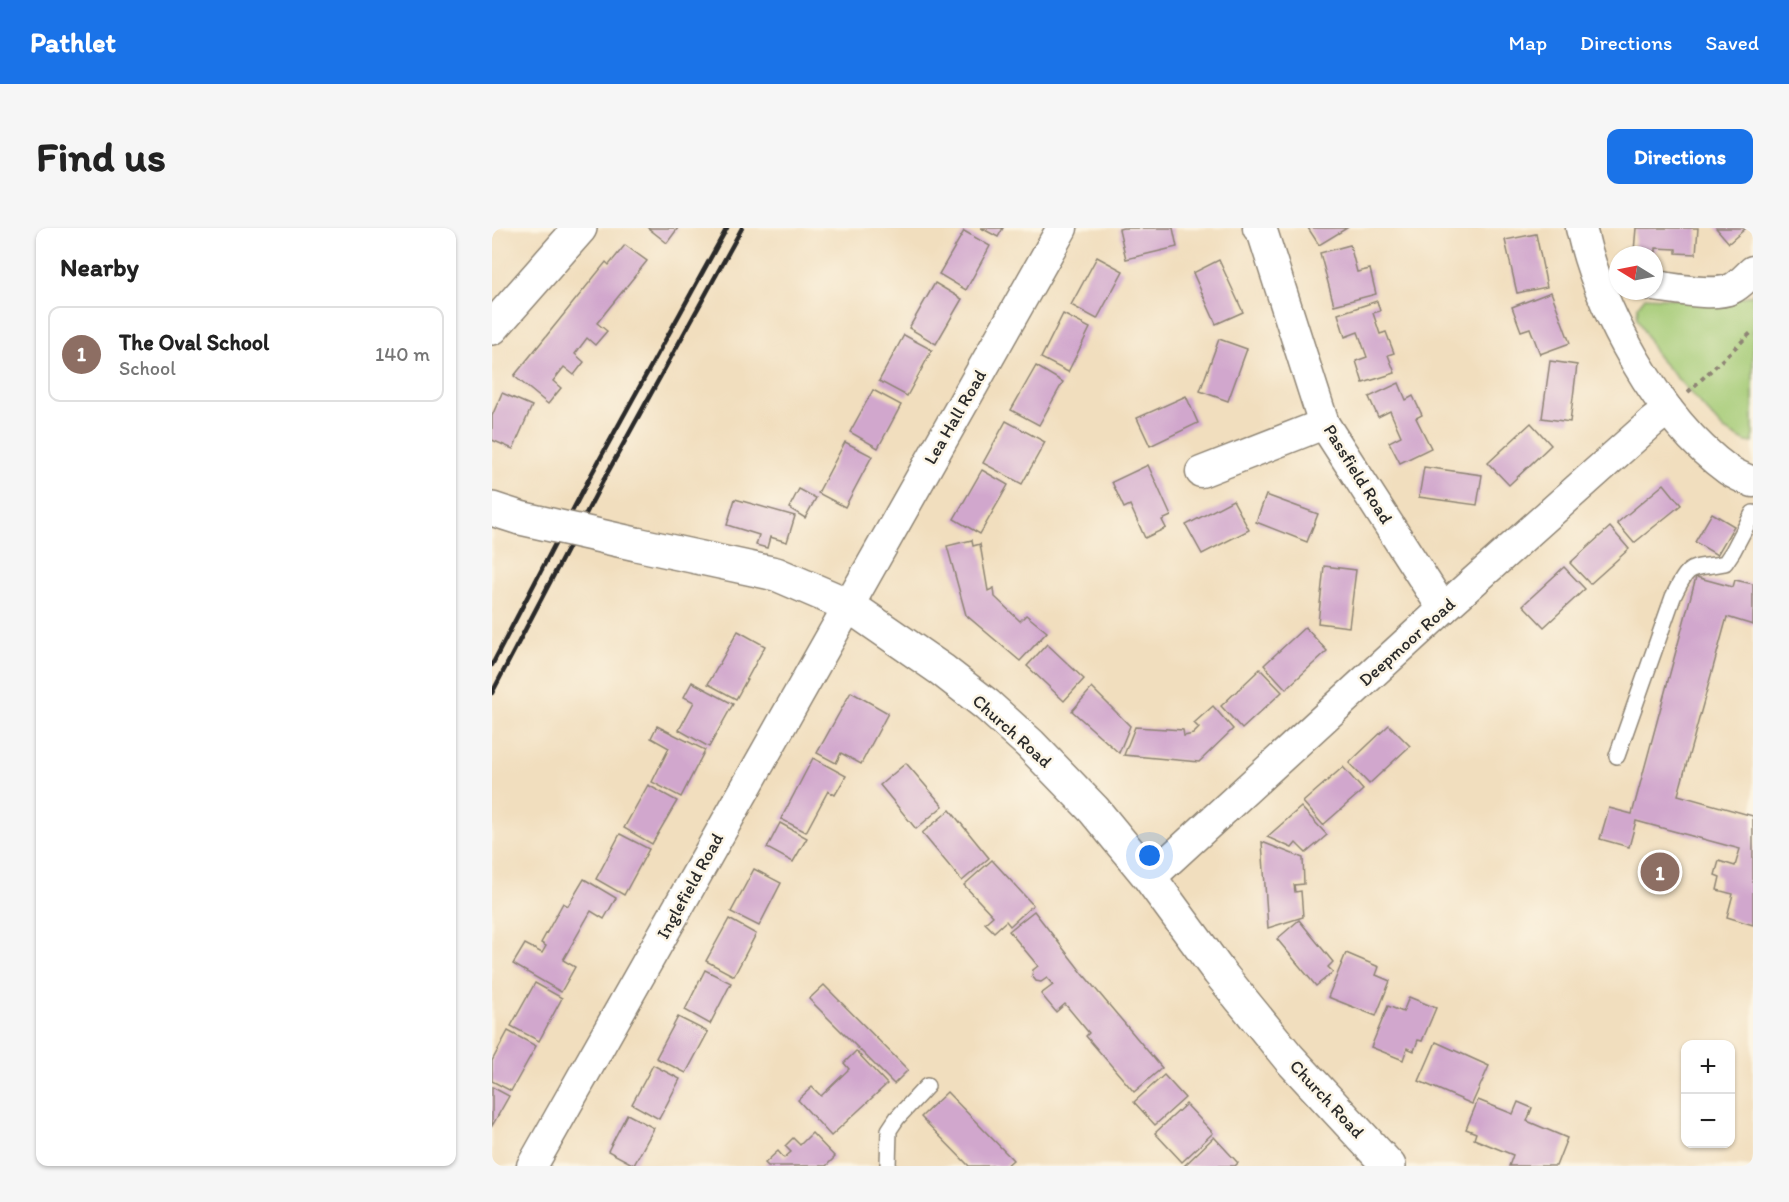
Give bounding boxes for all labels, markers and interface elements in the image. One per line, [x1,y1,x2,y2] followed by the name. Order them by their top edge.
[30,25,116,59] text: Pathlet
[1509,30,1547,55] text: Map
[1580,30,1672,55] text: Directions
[1705,30,1759,55] text: Saved
[1607,129,1753,184] button: Directions
[36,131,166,182] text: Find us
[1609,246,1663,300] north arrow
[60,251,139,283] text: Nearby
[119,329,269,356] text: The Oval School
[77,342,86,366] text: 1
[375,342,430,366] text: 140 m
[119,356,176,380] text: School
[919,366,991,468] street label: Lea Hall Road
[1319,420,1398,528] street label: Passfield Road
[1354,593,1460,691] street label: Deepmoor Road
[968,690,1056,773] street label: Church Road
[652,829,728,943] street label: Inglefield Road
[1135,841,1164,870] your location
[1640,850,1680,894] pin: 1
[1681,1040,1735,1148] map controls
[1681,1040,1735,1094] button: +
[1285,1055,1369,1143] street label: Church Road
[1681,1094,1735,1148] button: −

